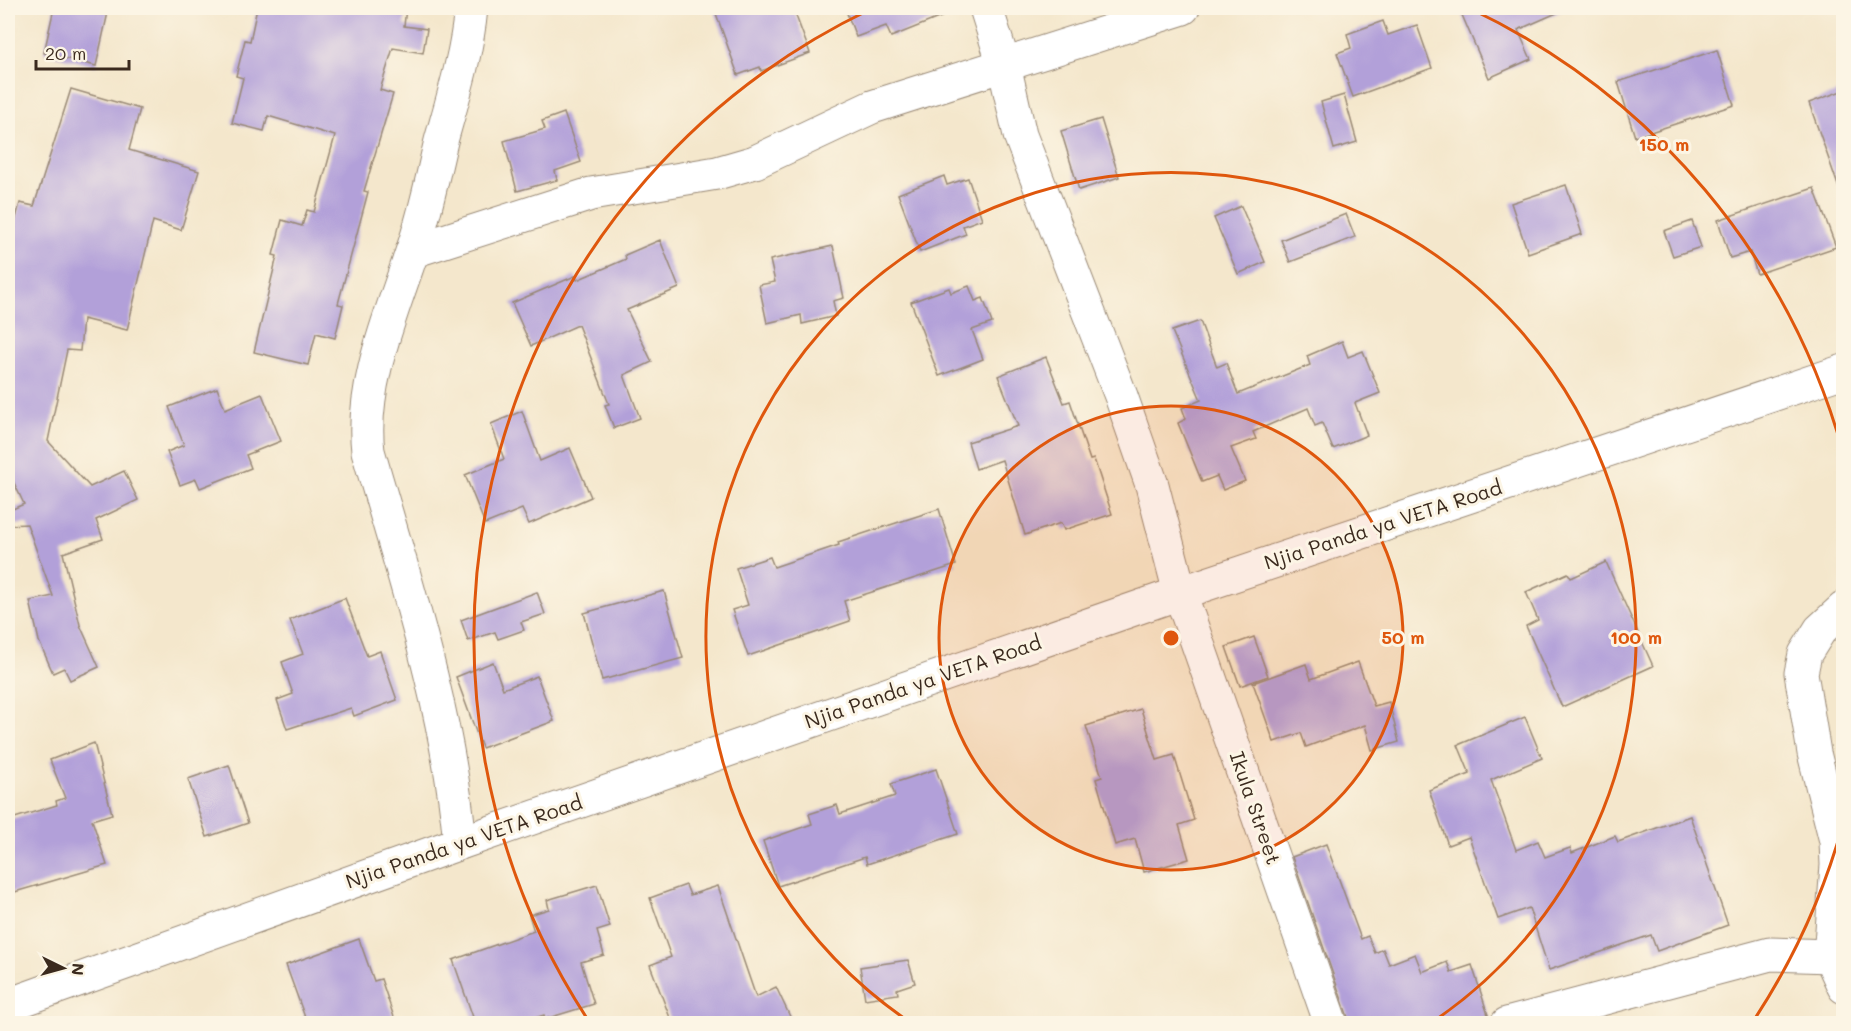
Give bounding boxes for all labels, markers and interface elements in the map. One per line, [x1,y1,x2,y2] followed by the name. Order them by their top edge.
[36,33,129,71] scale bar
[45,41,86,65] text: 20 m
[1639,132,1689,156] text: 150 m
[1260,473,1505,575] street label: Njia Panda ya VETA Road
[1382,625,1424,649] text: 50 m
[1610,625,1662,649] text: 100 m
[801,628,1044,734] street label: Njia Panda ya VETA Road
[1161,628,1181,648] centre of rings
[1224,748,1287,868] street label: Ikula Street
[342,788,585,894] street label: Njia Panda ya VETA Road
[33,938,93,998] north arrow
[67,962,89,976] text: N

